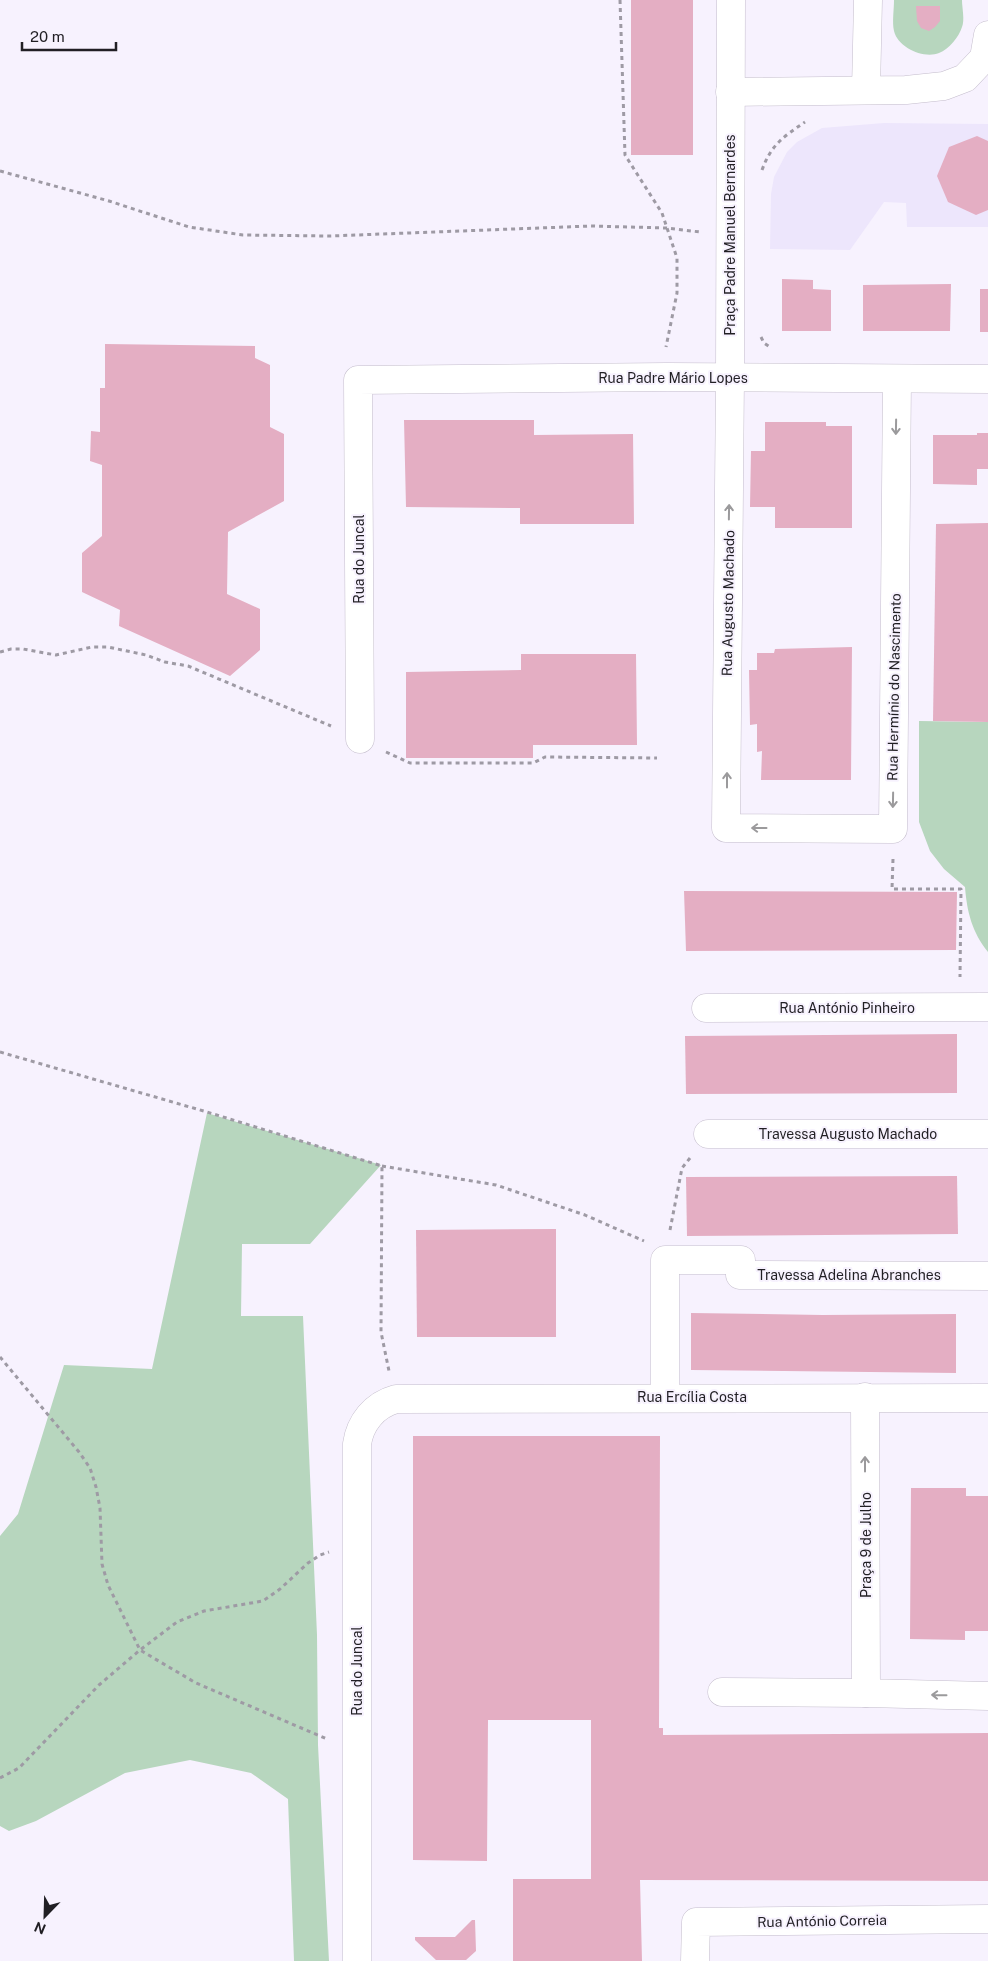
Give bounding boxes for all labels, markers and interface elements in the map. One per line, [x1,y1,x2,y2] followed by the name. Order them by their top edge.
[22,20,116,52] scale bar
[30,28,65,45] text: 20 m
[722,134,738,336] street label: Praça Padre Manuel Bernardes
[598,370,748,386] street label: Rua Padre Mário Lopes
[892,419,901,435] one-way arrow
[724,504,734,520] one-way arrow
[351,514,367,604] street label: Rua do Juncal
[719,530,737,676] street label: Rua Augusto Machado
[884,593,904,781] street label: Rua Hermínio do Nascimento
[722,772,732,788] one-way arrow
[888,792,898,808] one-way arrow
[751,823,768,833] one-way arrow
[779,1000,915,1016] street label: Rua António Pinheiro
[759,1126,937,1142] street label: Travessa Augusto Machado
[757,1267,941,1283] street label: Travessa Adelina Abranches
[637,1389,747,1405] street label: Rua Ercília Costa
[860,1456,870,1472] one-way arrow
[858,1492,874,1598] street label: Praça 9 de Julho
[349,1626,365,1716] street label: Rua do Juncal
[932,1690,948,1699] one-way arrow
[20,1891,70,1941] north arrow
[757,1912,887,1930] street label: Rua António Correia
[32,1918,48,1937] text: N

